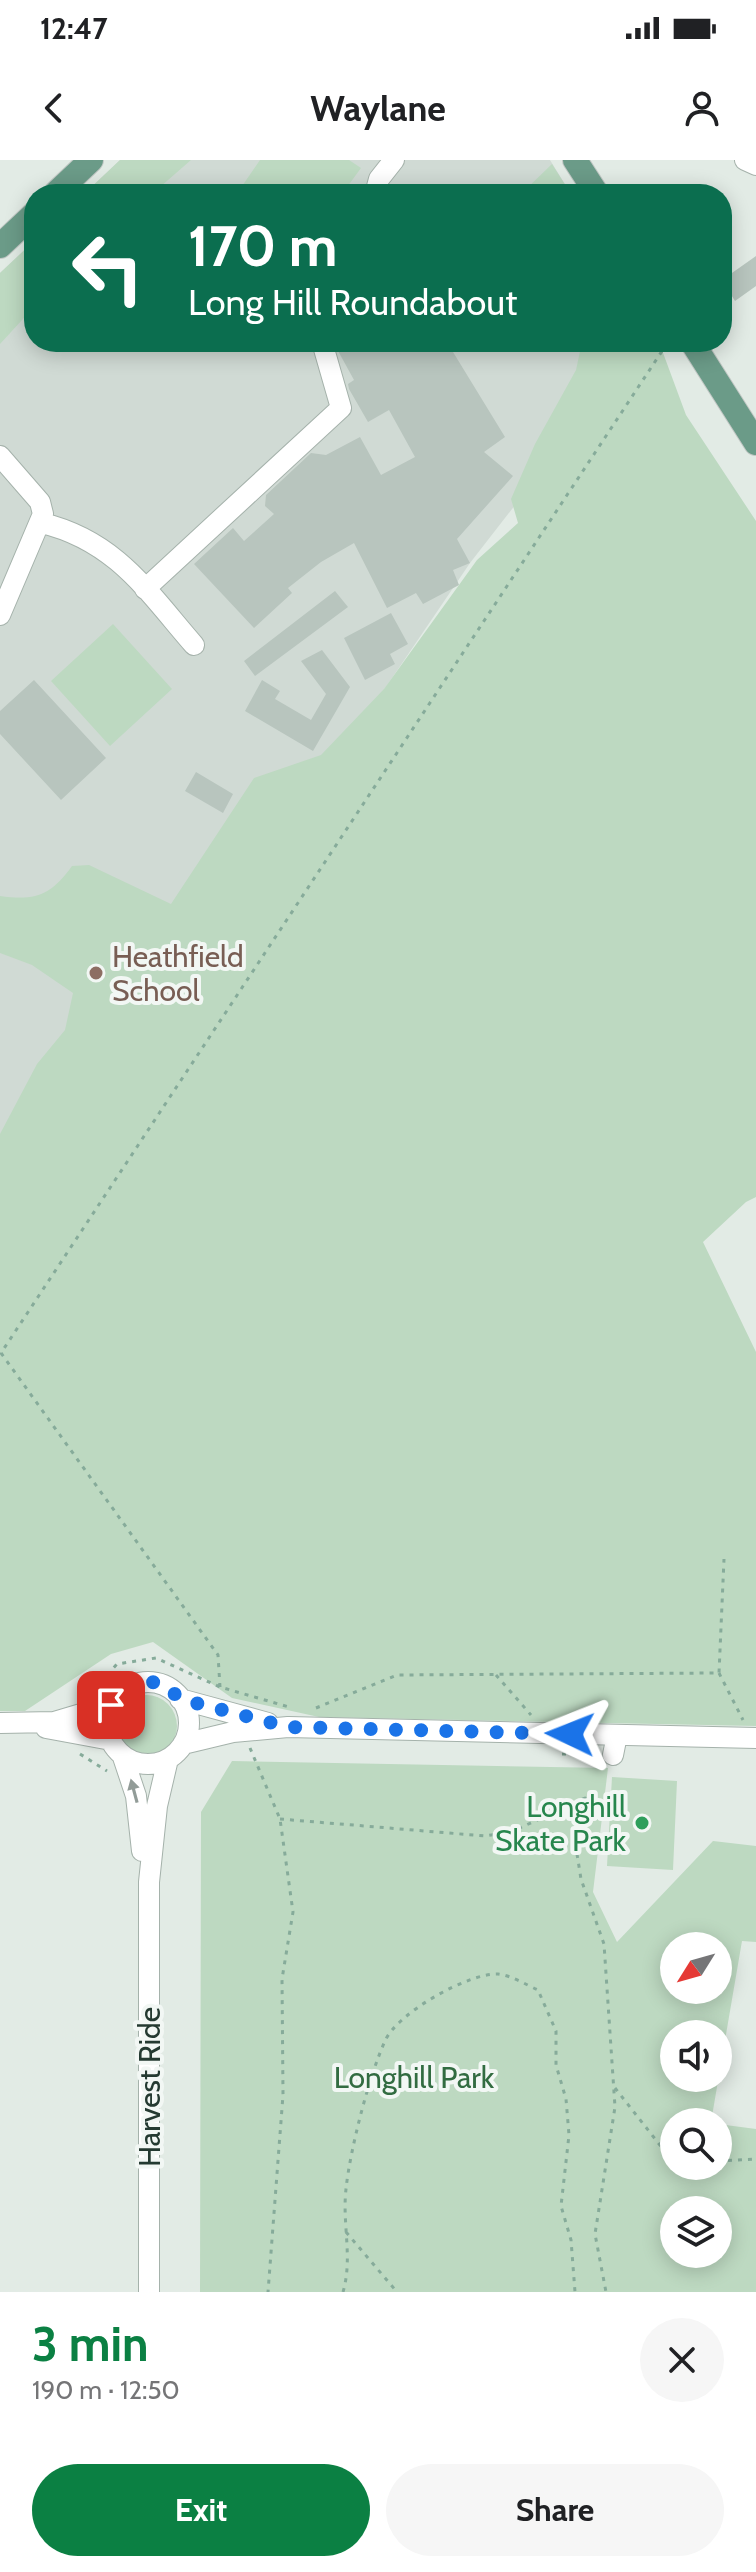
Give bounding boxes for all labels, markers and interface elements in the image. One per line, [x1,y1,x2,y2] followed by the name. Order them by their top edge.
[40,10,108,47] text: 12:47
[32,86,76,130] icon: back
[310,86,446,130] text: Waylane
[680,86,724,130] icon: person
[188,212,338,280] text: 170 m
[56,216,160,320] icon: left
[188,280,517,324] text: Long Hill Roundabout
[112,938,244,1009] place label: Heathfield School
[87,964,105,982] marker: Heathfield School
[77,1671,145,1739] pin
[89,1683,133,1727] icon: arrive
[528,1692,612,1776] position arrow
[127,1779,140,1803] one-way arrow
[495,1788,627,1859] place label: Longhill Skate Park
[633,1814,651,1832] marker: Longhill Skate Park
[660,1932,732,2004] north arrow
[660,1932,732,2268] map controls
[131,2007,168,2167] street label: Harvest Ride
[660,2020,732,2092] button: sound
[334,2059,495,2096] park label: Longhill Park
[660,2108,732,2180] button: search
[660,2196,732,2268] button: layers
[32,2315,148,2373] text: 3 min
[640,2318,724,2402] button: close
[32,2374,180,2406] text: 190 m · 12:50
[32,2464,370,2556] button: Exit
[386,2464,724,2556] button: Share

